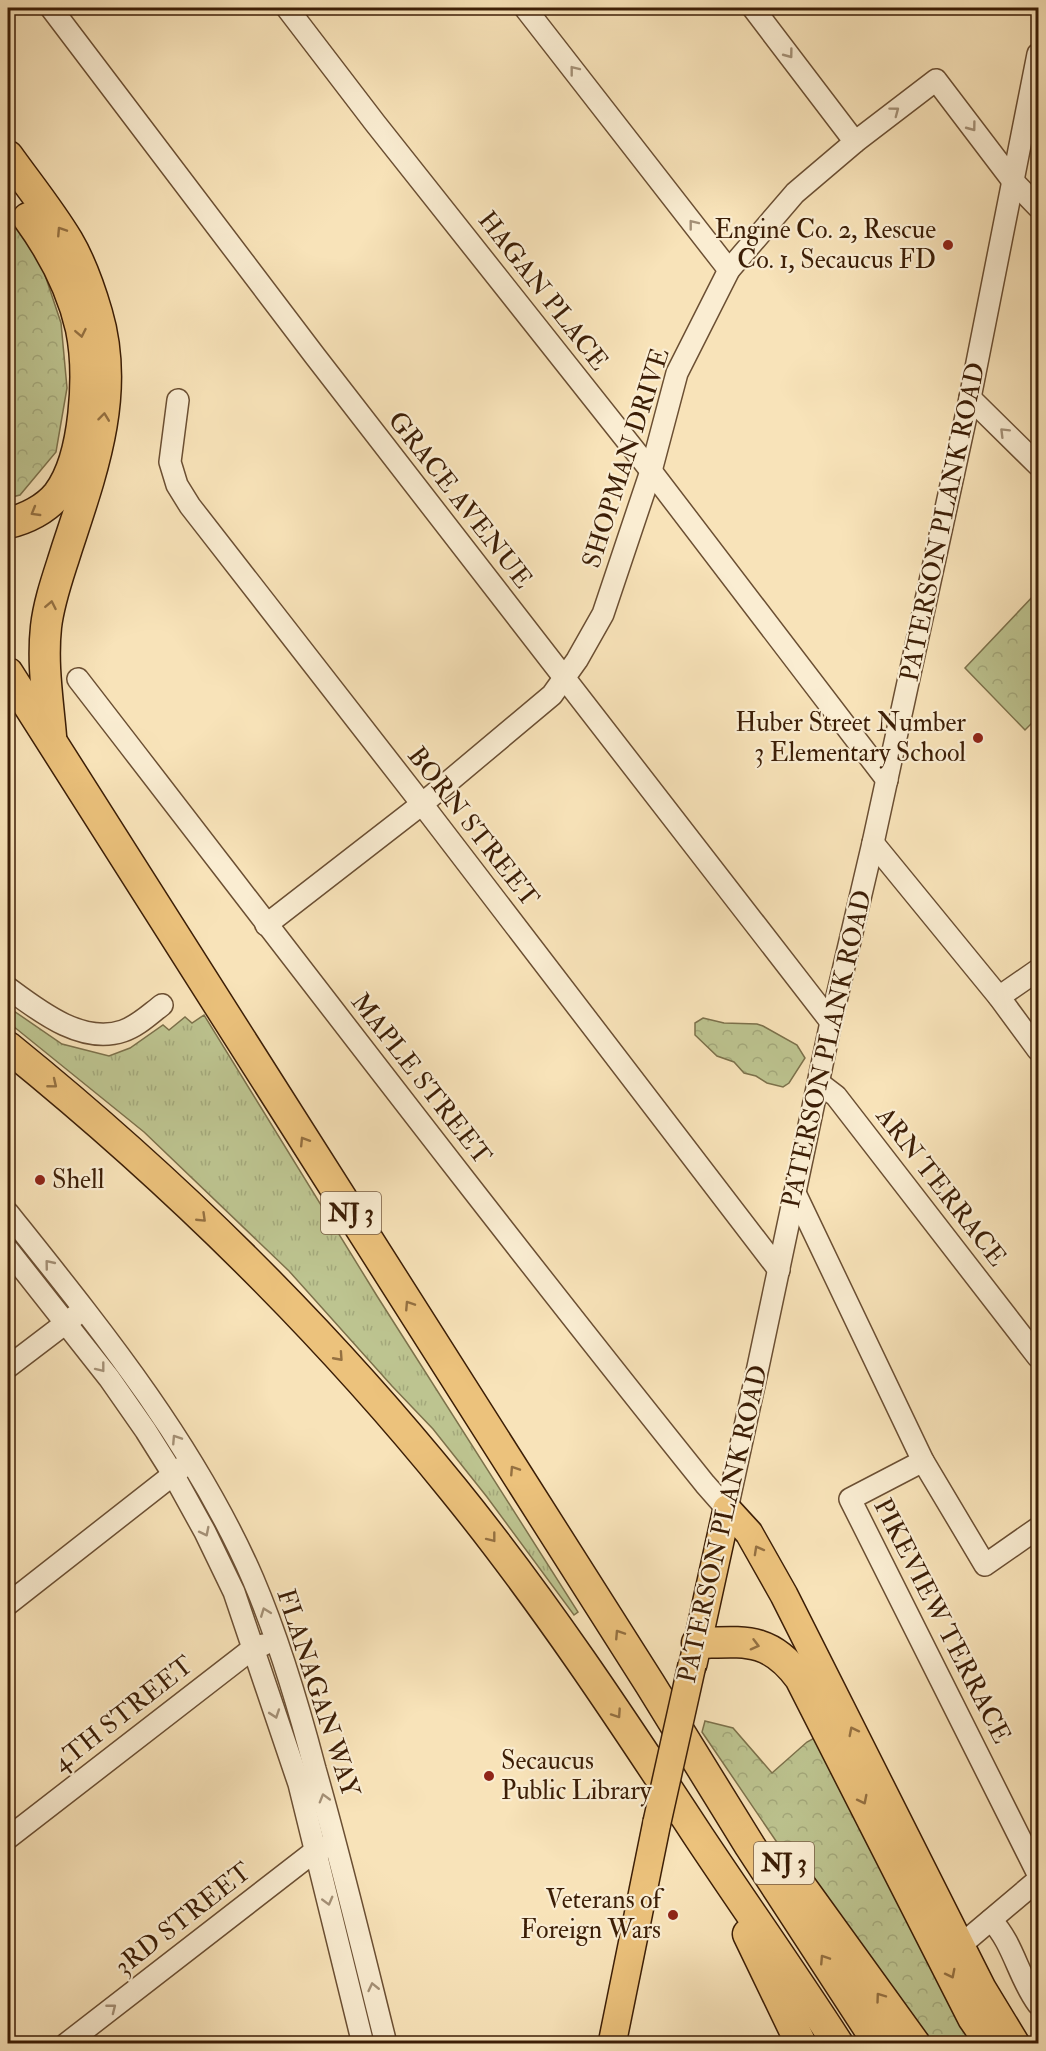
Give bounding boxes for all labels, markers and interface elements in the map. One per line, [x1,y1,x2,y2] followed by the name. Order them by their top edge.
[781,48,792,59] one-way arrow
[570,66,581,77] one-way arrow
[889,107,900,118] one-way arrow
[964,120,975,131] one-way arrow
[471,205,615,377] street label: HAGAN PLACE
[714,214,936,276] place label: Engine Co. 2, Rescue Co. 1, Secaucus FD
[690,220,701,231] one-way arrow
[57,227,69,237] one-way arrow
[941,238,955,252] marker: Engine Co. 2, Rescue Co. 1, Secaucus FD
[74,328,87,338] one-way arrow
[575,344,677,572] street label: SHOPMAN DRIVE
[894,360,992,684] street label: PATERSON PLANK ROAD
[381,405,539,595] street label: GRACE AVENUE
[97,413,109,422] one-way arrow
[1001,428,1012,439] one-way arrow
[31,504,42,516] one-way arrow
[44,600,57,610] one-way arrow
[735,707,966,769] place label: Huber Street Number 3 Elementary School
[971,731,985,745] marker: Huber Street Number 3 Elementary School
[401,741,545,913] street label: BORN STREET
[775,887,879,1211] street label: PATERSON PLANK ROAD
[344,987,498,1171] street label: MAPLE STREET
[46,1076,57,1087] one-way arrow
[868,1100,1013,1273] street label: ARN TERRACE
[300,1137,312,1147] one-way arrow
[52,1164,105,1196] place label: Shell
[33,1173,47,1187] marker: Shell
[321,1192,381,1234] road number: NJ 3
[195,1210,206,1221] one-way arrow
[45,1260,56,1271] one-way arrow
[405,1301,416,1312] one-way arrow
[332,1350,343,1361] one-way arrow
[93,1361,104,1372] one-way arrow
[671,1362,775,1686] street label: PATERSON PLANK ROAD
[171,1435,183,1445] one-way arrow
[509,1466,521,1476] one-way arrow
[866,1493,1018,1749] street label: PIKEVIEW TERRACE
[198,1526,209,1537] one-way arrow
[484,1531,495,1542] one-way arrow
[754,1545,765,1556] one-way arrow
[269,1585,367,1802] street label: FLANAGAN WAY
[260,1607,273,1618] one-way arrow
[614,1630,626,1640] one-way arrow
[750,1637,760,1650] one-way arrow
[46,1649,200,1779] street label: 4TH STREET
[610,1707,621,1718] one-way arrow
[268,1708,281,1719] one-way arrow
[849,1727,860,1738] one-way arrow
[501,1745,652,1807] place label: Secaucus Public Library
[482,1769,496,1783] marker: Secaucus Public Library
[318,1793,331,1803] one-way arrow
[856,1794,867,1805] one-way arrow
[754,1842,814,1884] road number: NJ 3
[108,1856,258,1982] street label: 3RD STREET
[520,1884,665,1946] place label: Veterans of Foreign Wars
[321,1896,334,1906] one-way arrow
[666,1908,680,1922] marker: Veterans of Foreign Wars
[820,1955,831,1966] one-way arrow
[944,1968,956,1979] one-way arrow
[367,1982,380,1992] one-way arrow
[877,1992,888,2003] one-way arrow
[105,2004,116,2015] one-way arrow

